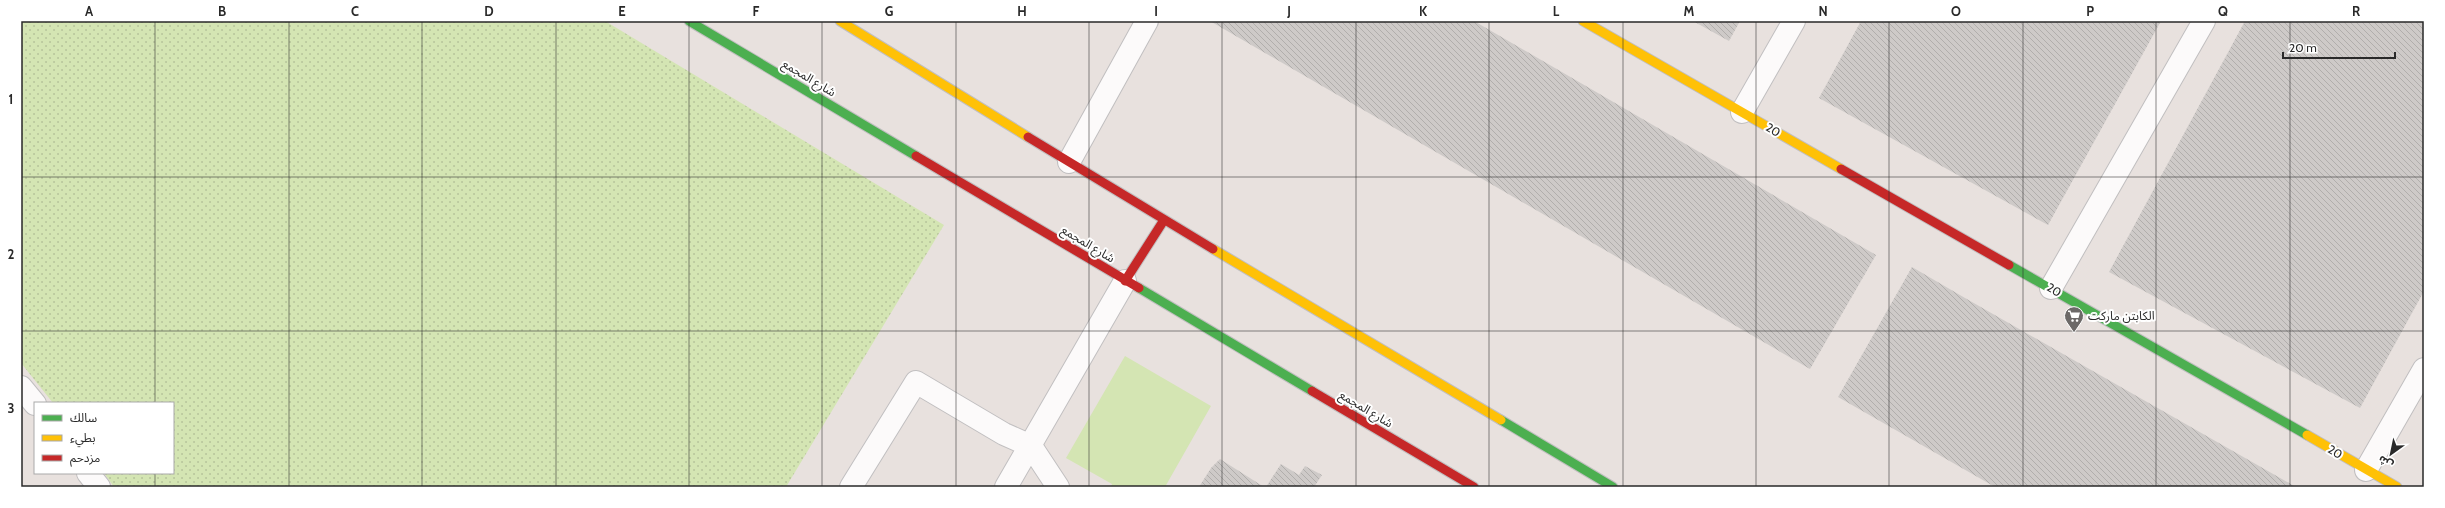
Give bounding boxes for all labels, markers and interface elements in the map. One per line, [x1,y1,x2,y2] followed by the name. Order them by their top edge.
[85,3,94,19] text: A
[218,3,226,19] text: B
[351,3,359,19] text: C
[484,3,494,19] text: D
[618,3,626,19] text: E
[753,3,760,19] text: F
[885,3,894,19] text: G
[1017,3,1027,19] text: H
[1154,3,1158,19] text: I
[1286,3,1291,19] text: J
[1419,3,1428,19] text: K
[1553,3,1560,19] text: L
[1684,3,1695,19] text: M
[1818,3,1828,19] text: N
[1951,3,1961,19] text: O
[2086,3,2094,19] text: P
[2218,3,2228,19] text: Q
[2352,3,2360,19] text: R
[2283,34,2395,60] scale bar
[2289,40,2317,55] text: 20 m
[779,56,839,101] street label: شارع المجمع
[9,91,13,107] text: 1
[1763,119,1783,140] street label: 20
[1058,222,1118,267] street label: شارع المجمع
[8,246,15,262] text: 2
[2044,279,2064,300] street label: 20
[2063,305,2085,333] supermarket icon: الكابتن ماركت
[2088,308,2155,323] place label: الكابتن ماركت
[1336,387,1396,432] street label: شارع المجمع
[7,400,15,416] text: 3
[34,402,174,474] legend
[70,410,97,425] text: سالك
[70,430,96,448] text: بطيء
[2371,434,2411,474] north arrow
[2325,441,2345,462] street label: 20
[70,450,100,467] text: مزدحم
[2375,452,2396,472] text: ش

